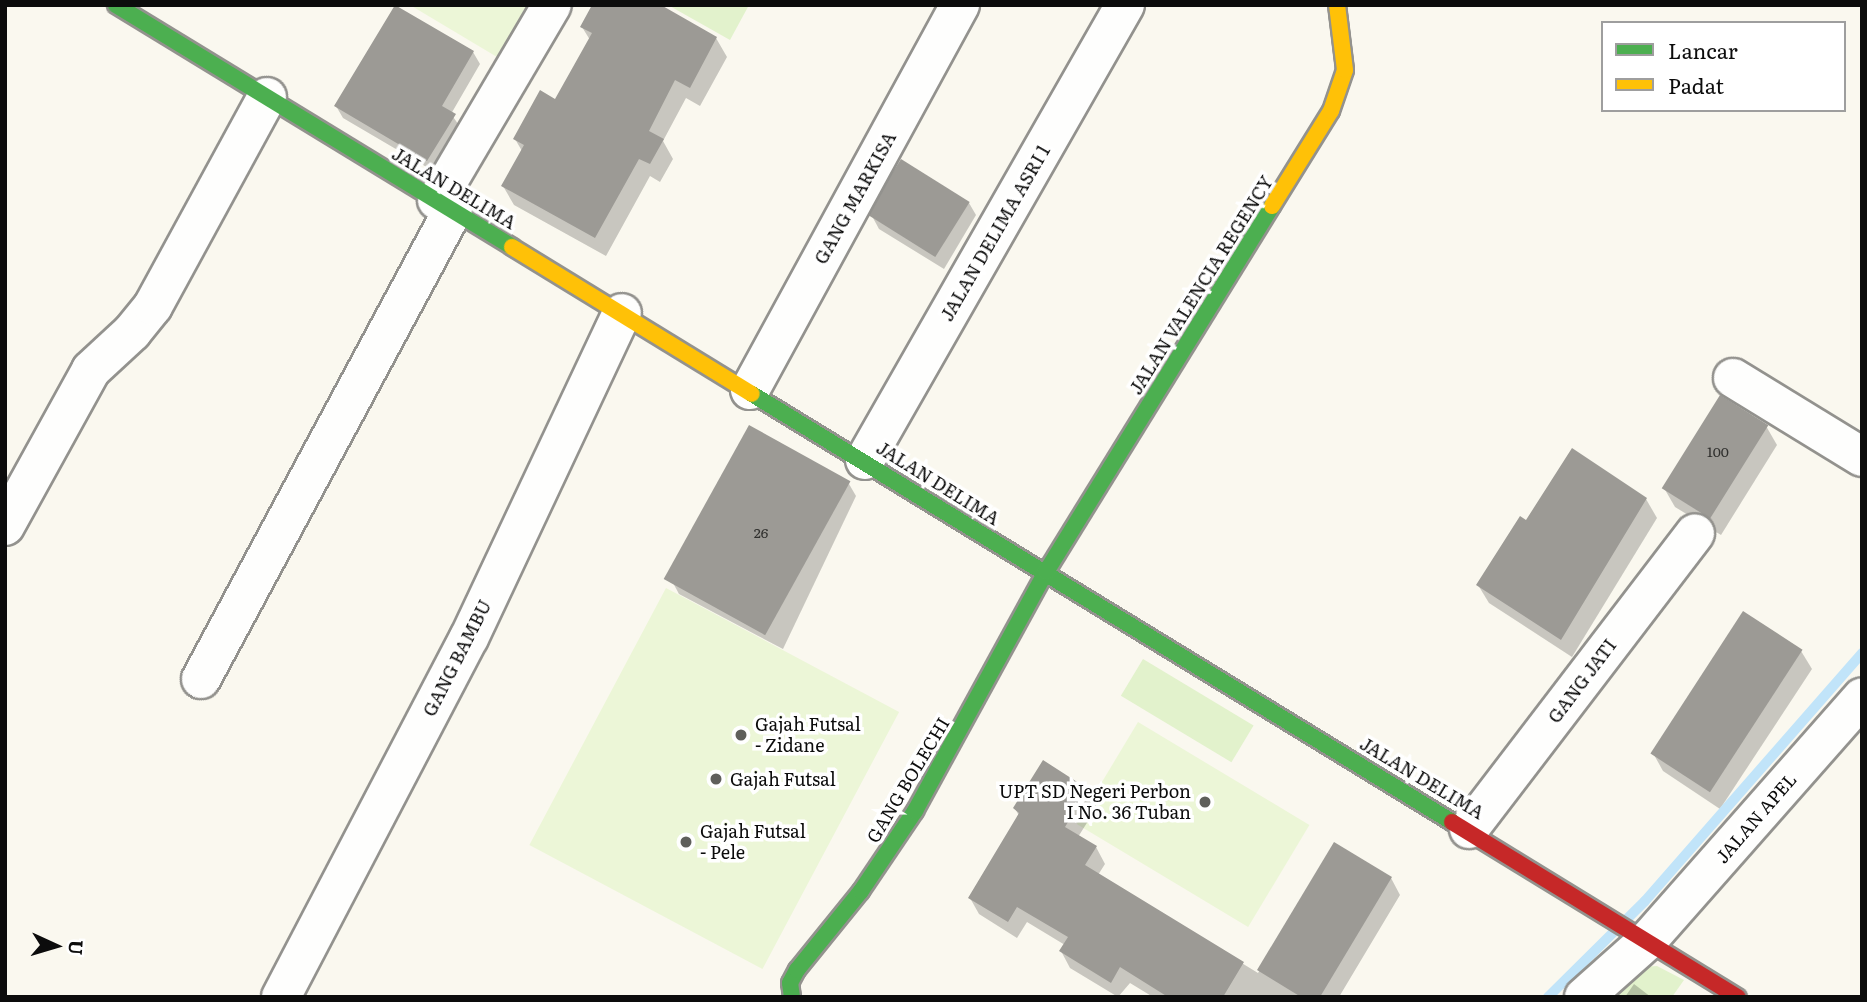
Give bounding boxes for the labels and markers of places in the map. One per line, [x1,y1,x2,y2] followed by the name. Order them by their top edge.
[755,714,861,756] place label: Gajah Futsal - Zidane
[733,727,749,743] marker: Gajah Futsal - Zidane
[730,768,836,790] place label: Gajah Futsal
[708,771,724,787] marker: Gajah Futsal
[999,781,1191,824] place label: UPT SD Negeri Perbon I No. 36 Tuban
[1197,794,1213,810] marker: UPT SD Negeri Perbon I No. 36 Tuban
[700,821,806,864] place label: Gajah Futsal - Pele
[678,834,694,850] marker: Gajah Futsal - Pele

